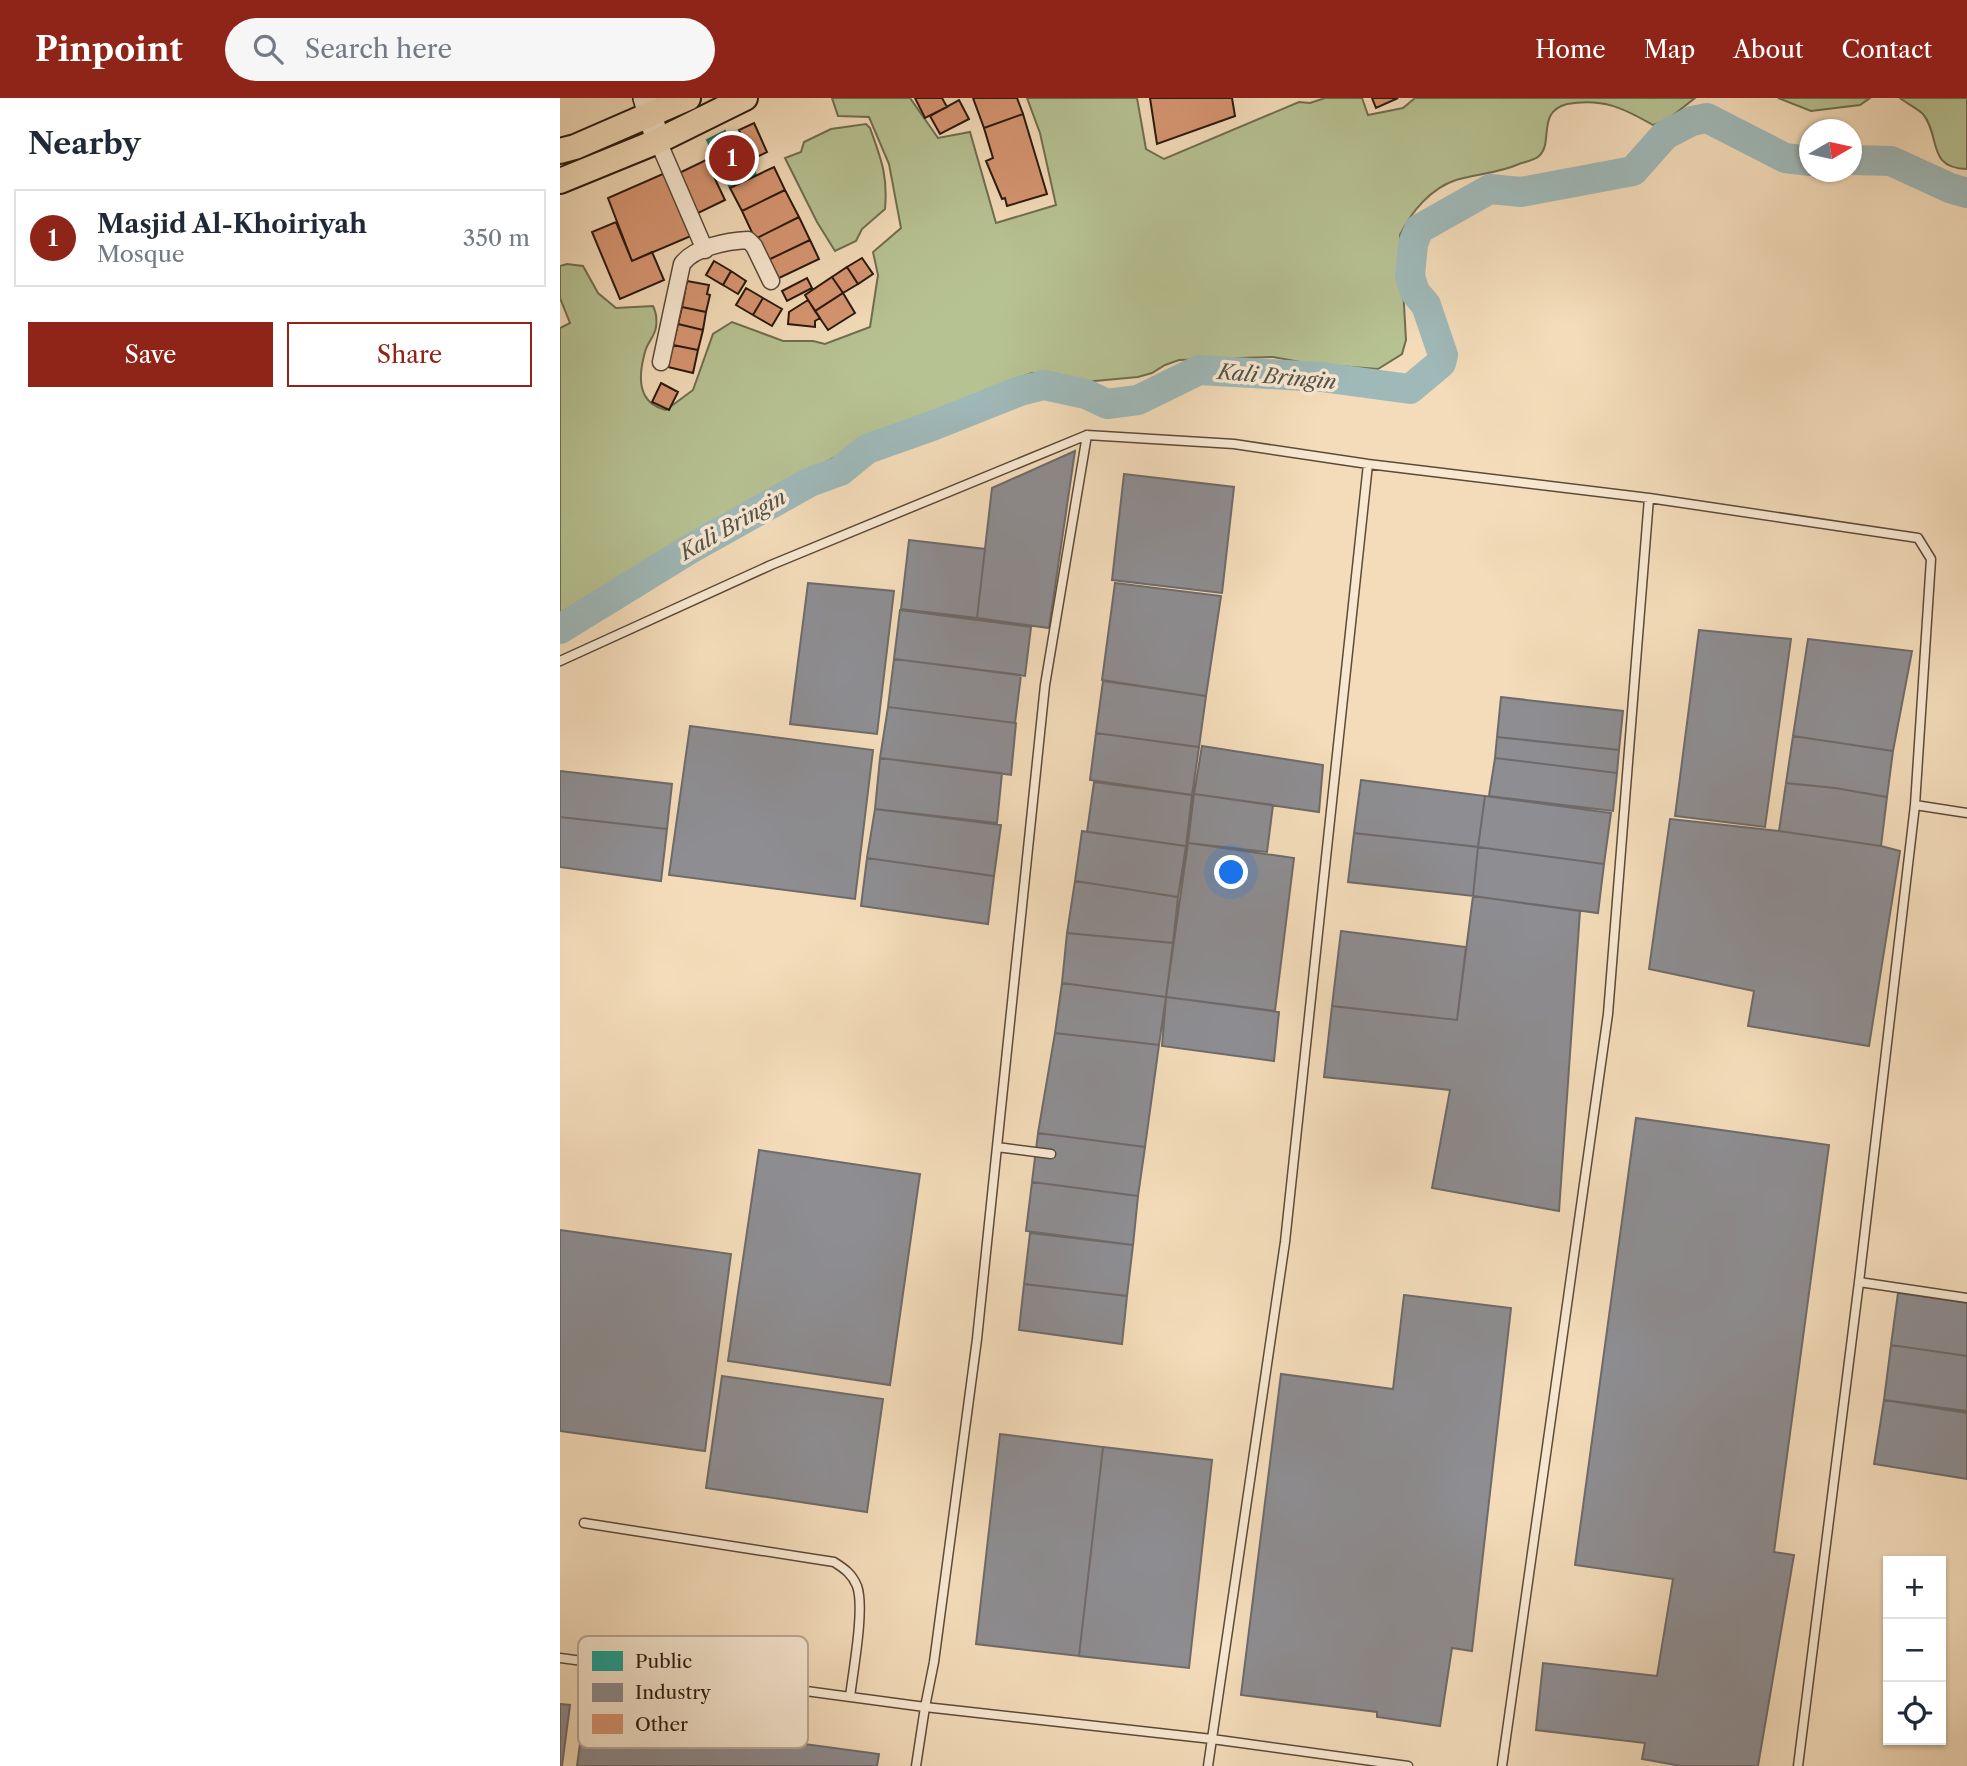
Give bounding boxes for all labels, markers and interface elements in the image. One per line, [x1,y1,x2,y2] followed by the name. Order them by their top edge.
[225,18,715,81] search box
[35,29,183,70] text: Pinpoint
[249,30,287,68] icon: search
[305,33,452,65] text: Search here
[1535,35,1606,64] text: Home
[1644,35,1695,64] text: Map
[1733,35,1804,64] text: About
[1842,35,1932,64] text: Contact
[1799,119,1862,182] north arrow
[28,125,141,162] text: Nearby
[709,132,755,184] pin: 1
[97,208,367,240] text: Masjid Al-Khoiriyah
[48,224,58,252] text: 1
[463,224,530,252] text: 350 m
[97,240,185,268] text: Mosque
[28,322,273,387] button: Save
[287,322,532,387] button: Share
[1215,359,1337,394] water label: Kali Bringin
[673,484,790,566] water label: Kali Bringin
[1214,855,1248,889] your location
[1883,1556,1946,1745] map controls
[1883,1556,1946,1619] button: +
[1883,1619,1946,1682] button: −
[578,1636,808,1748] legend
[635,1650,692,1673] text: Public
[635,1681,711,1704] text: Industry
[1883,1682,1946,1745] button: locate
[635,1713,688,1736] text: Other

